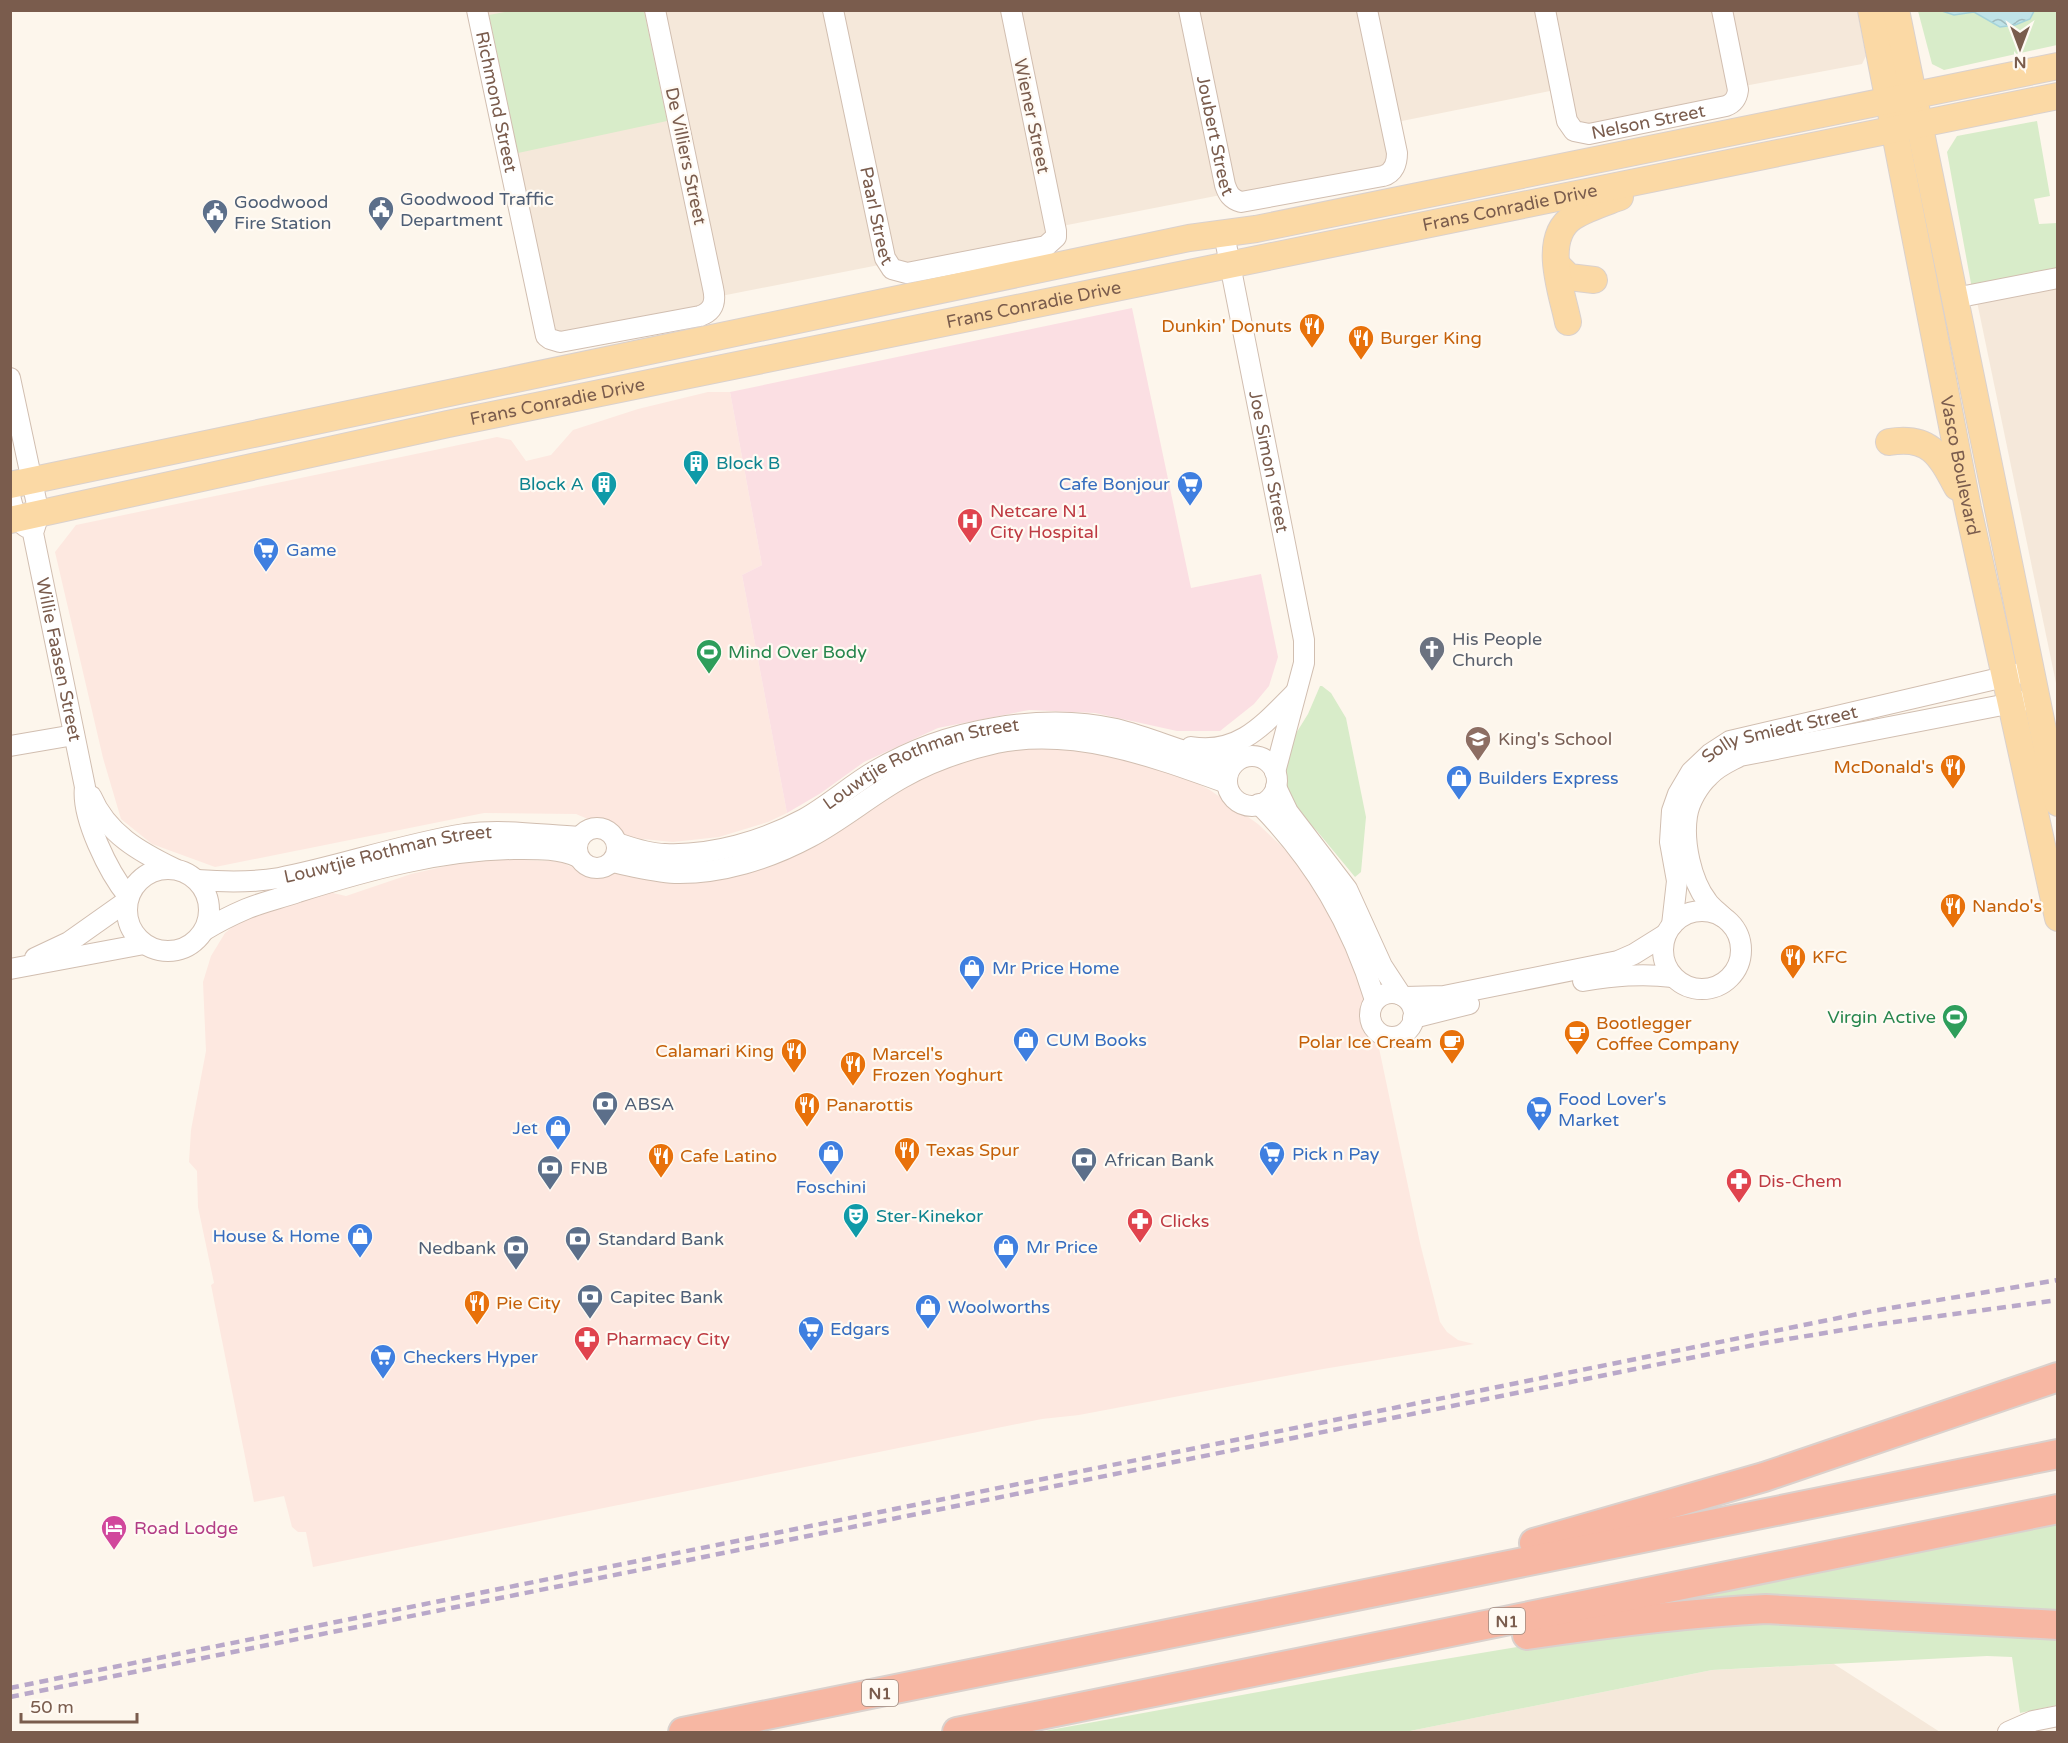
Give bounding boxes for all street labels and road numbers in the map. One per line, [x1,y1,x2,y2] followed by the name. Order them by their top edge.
[471,29,522,175] street label: Richmond Street
[1009,57,1055,176] street label: Wiener Street
[1192,73,1239,199] street label: Joubert Street
[661,85,711,227] street label: De Villiers Street
[1589,100,1707,144] street label: Nelson Street
[855,165,898,269] street label: Paarl Street
[1420,179,1599,236] street label: Frans Conradie Drive
[944,276,1123,333] street label: Frans Conradie Drive
[468,373,647,430] street label: Frans Conradie Drive
[1244,389,1294,535] street label: Joe Simon Street
[1935,394,1985,537] street label: Vasco Boulevard
[31,576,86,743] street label: Willie Faasen Street
[1697,701,1860,767] street label: Solly Smiedt Street
[819,714,1020,815] street label: Louwtjie Rothman Street
[282,821,492,888] street label: Louwtjie Rothman Street
[1489,1608,1525,1634] road number: N1
[862,1680,898,1706] road number: N1

